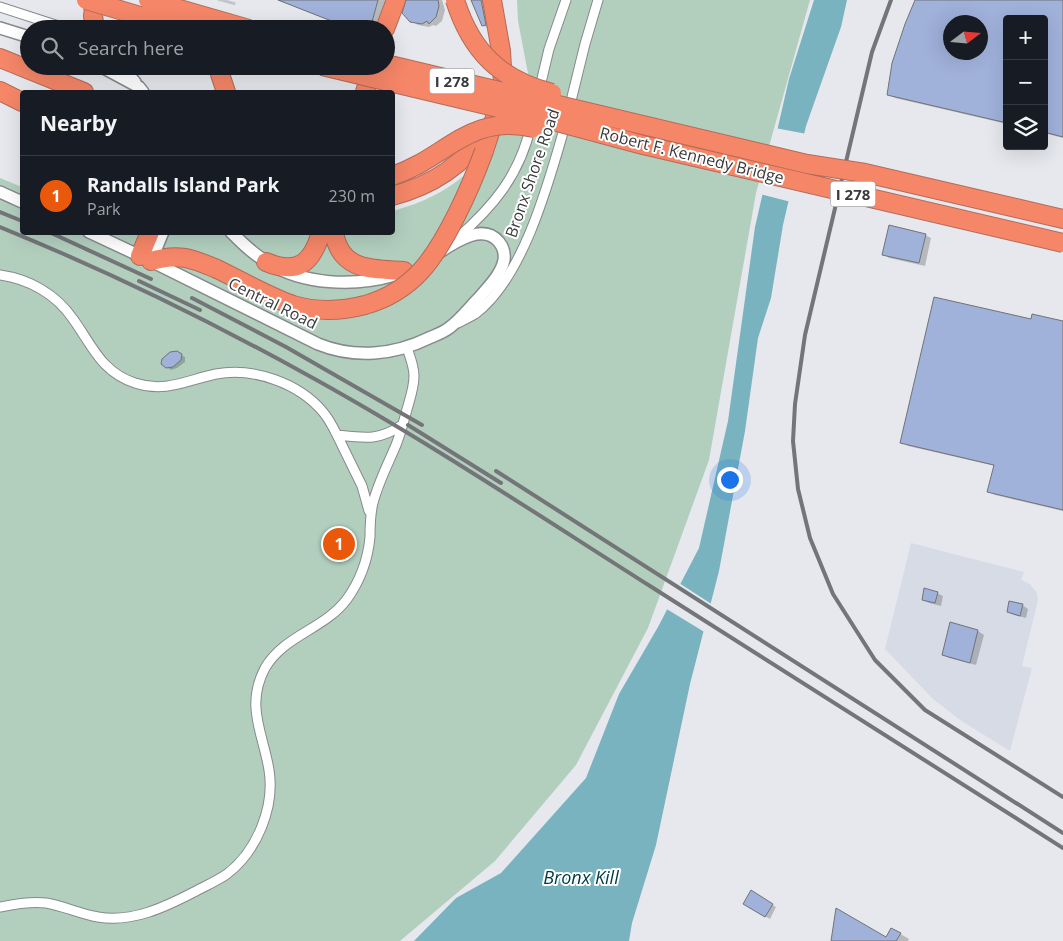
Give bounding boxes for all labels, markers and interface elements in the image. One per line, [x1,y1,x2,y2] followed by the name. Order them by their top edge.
[943,15,988,60] north arrow
[1003,15,1048,150] map controls
[1003,15,1048,60] button: +
[20,20,395,75] search box
[38,34,66,62] icon: search
[78,35,184,61] text: Search here
[1003,60,1048,105] button: −
[430,68,474,94] road number: I 278
[1003,105,1048,150] button: layers
[500,106,564,240] street label: Bronx Shore Road
[40,109,117,137] text: Nearby
[598,121,786,189] street label: Robert F. Kennedy Bridge
[87,172,279,198] text: Randalls Island Park
[830,182,876,206] road number: I 278
[51,185,61,207] text: 1
[329,185,375,207] text: 230 m
[87,198,120,220] text: Park
[225,272,321,334] street label: Central Road
[717,467,743,493] your location
[323,525,355,563] pin: 1
[543,865,619,889] water label: Bronx Kill

